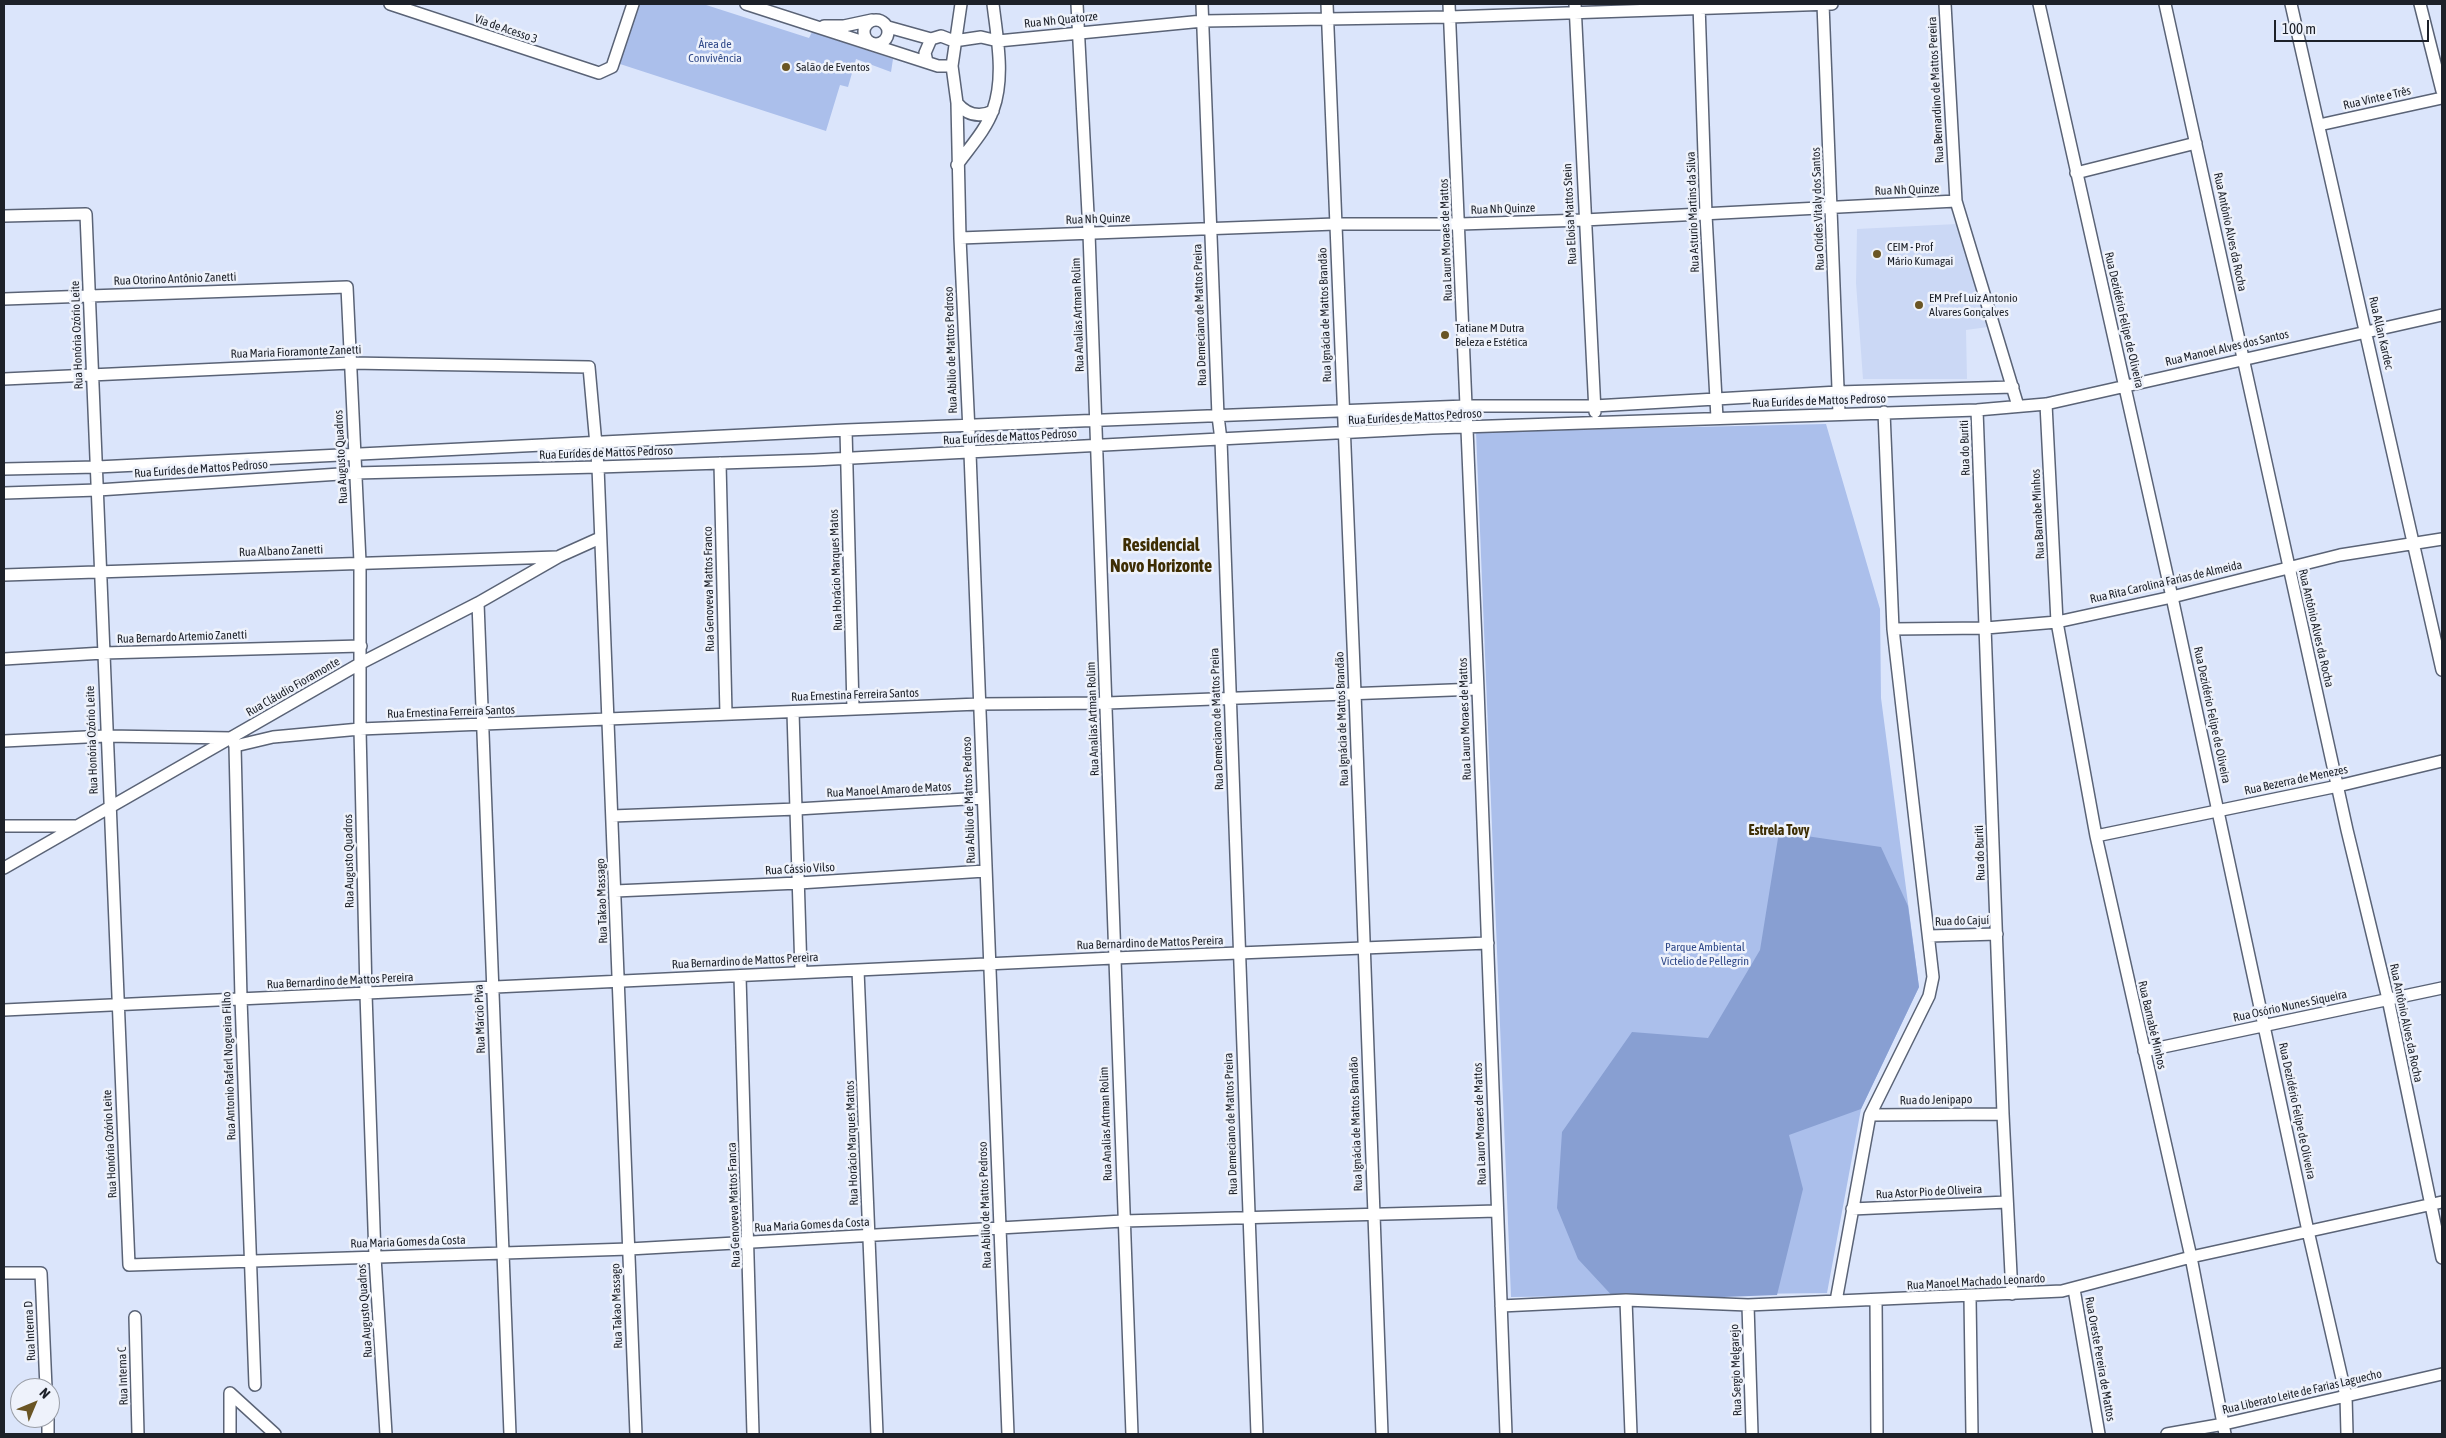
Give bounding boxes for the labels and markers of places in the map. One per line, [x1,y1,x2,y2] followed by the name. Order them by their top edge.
[796,60,870,74] place label: Salão de Eventos
[780,61,792,73] marker: Salão de Eventos
[1887,240,1953,268] place label: CEIM - Prof Mário Kumagai
[1871,248,1883,260] marker: CEIM - Prof Mário Kumagai
[1929,291,2018,319] place label: EM Pref Luiz Antonio Alvares Gonçalves
[1913,299,1925,311] marker: EM Pref Luiz Antonio Alvares Gonçalves
[1455,321,1528,349] place label: Tatiane M Dutra Beleza e Estética
[1439,329,1451,341] marker: Tatiane M Dutra Beleza e Estética

